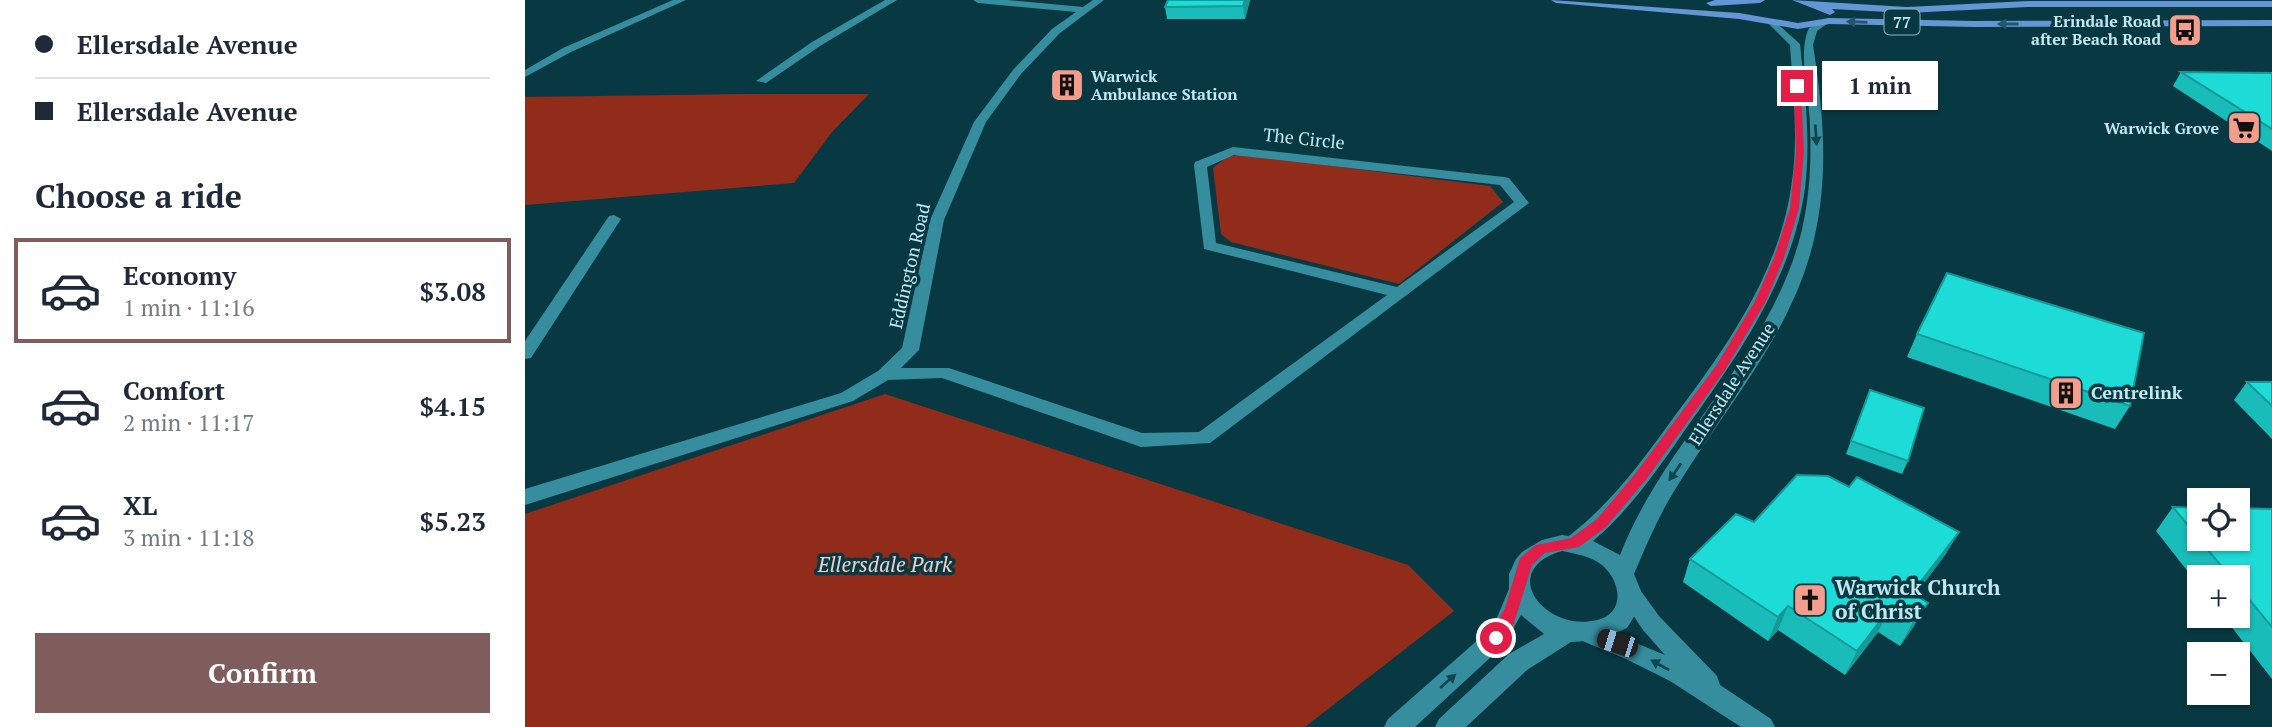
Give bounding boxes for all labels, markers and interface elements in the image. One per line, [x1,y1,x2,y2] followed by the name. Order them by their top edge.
[1885,10,1919,34] road number: 77
[2031,10,2161,50] place label: Erindale Road after Beach Road
[2166,11,2204,49] bus stop icon: Erindale Road after Beach Road
[1846,16,1868,27] one-way arrow
[1997,18,2019,30] one-way arrow
[77,27,298,61] text: Ellersdale Avenue
[1821,62,1937,110] callout: 1 min
[1091,65,1238,105] place label: Warwick Ambulance Station
[1048,66,1086,104] building icon: Warwick Ambulance Station
[1781,70,1813,102] route end
[1849,70,1911,101] text: 1 min
[77,94,298,128] text: Ellersdale Avenue
[2225,109,2263,147] supermarket icon: Warwick Grove
[2104,117,2219,139] place label: Warwick Grove
[1262,122,1346,154] street label: The Circle
[1810,124,1821,146] one-way arrow
[35,175,242,217] text: Choose a ride
[883,201,935,331] street label: Eddington Road
[123,258,236,292] text: Economy
[39,259,102,322] icon: car
[420,274,486,308] text: $3.08
[123,292,255,323] text: 1 min · 11:16
[1683,318,1780,449] street label: Ellersdale Avenue
[123,373,225,407] text: Comfort
[39,374,102,437] icon: car
[2047,374,2085,412] building icon: Centrelink
[2091,380,2183,404] place label: Centrelink
[420,389,486,423] text: $4.15
[123,407,255,438] text: 2 min · 11:17
[1668,463,1682,481] one-way arrow
[123,488,157,522] text: XL
[2187,488,2250,705] map controls
[2187,488,2250,551] button: locate
[39,489,102,552] icon: car
[420,504,486,538] text: $5.23
[123,522,255,553] text: 3 min · 11:18
[817,550,953,578] park label: Ellersdale Park
[2187,565,2250,628] button: +
[1835,573,2001,625] place label: Warwick Church of Christ
[1791,581,1829,619] church icon: Warwick Church of Christ
[1480,622,1512,654] route start
[1594,627,1641,659] car
[35,633,490,713] button: Confirm
[2187,642,2250,705] button: −
[1650,659,1670,671] one-way arrow
[1439,673,1457,689] one-way arrow

